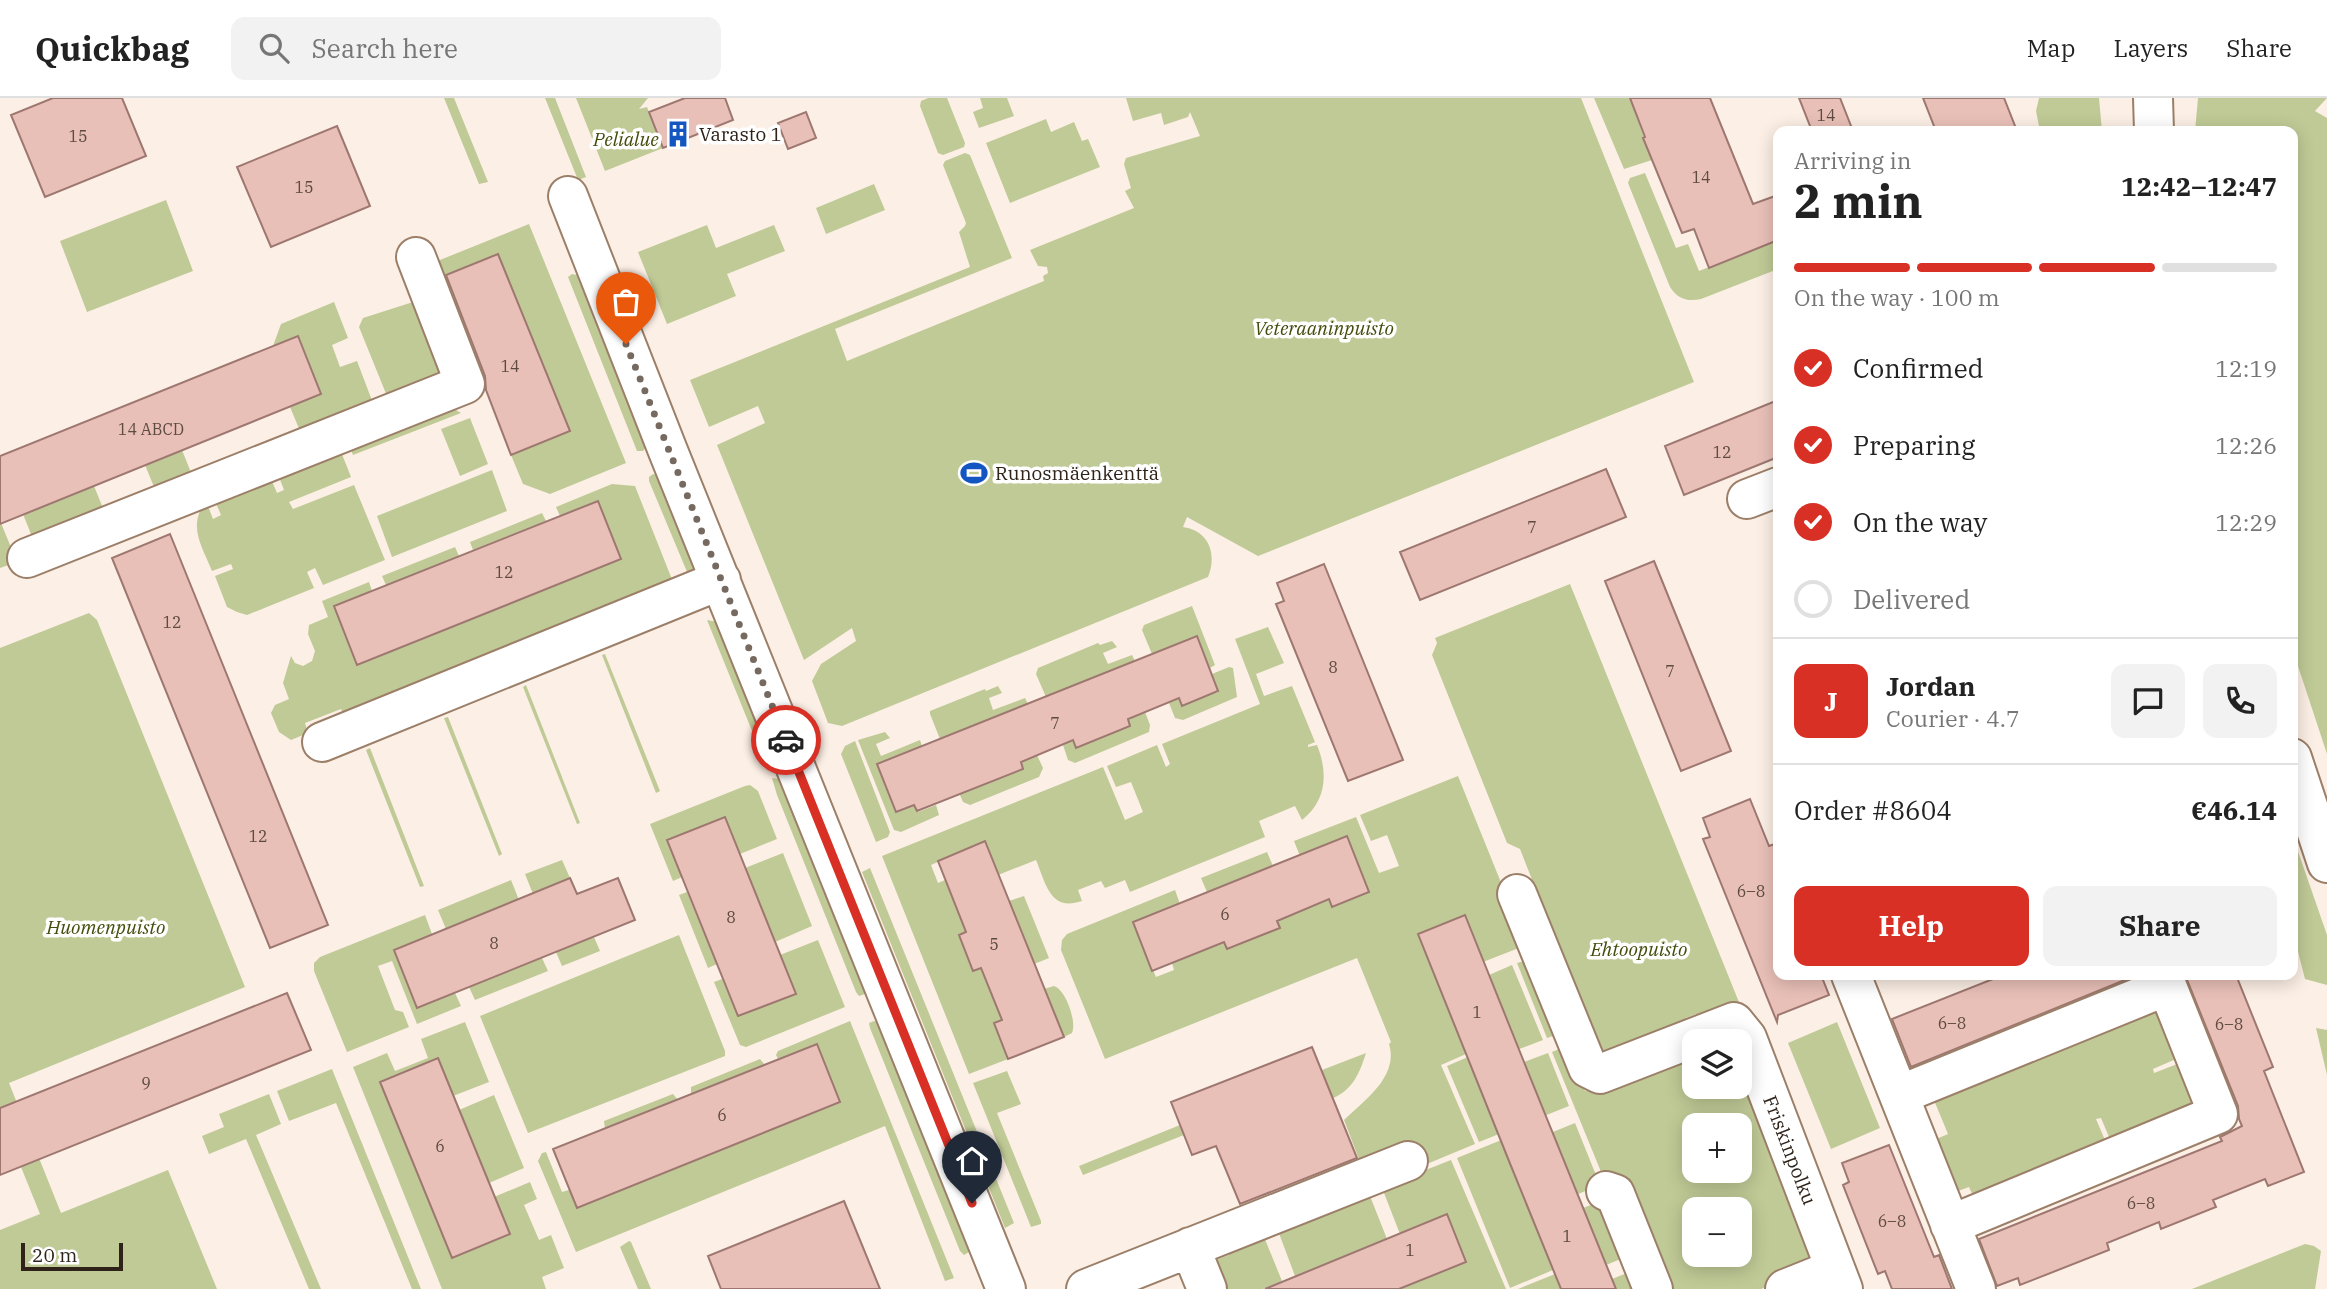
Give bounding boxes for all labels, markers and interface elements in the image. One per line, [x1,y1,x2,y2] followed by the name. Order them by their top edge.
[231,17,721,80] search box
[35,27,189,70] text: Quickbag
[255,29,293,67] icon: search
[311,31,458,65] text: Search here
[2027,32,2075,64] text: Map
[2113,32,2188,64] text: Layers
[2226,32,2292,64] text: Share
[1816,105,1836,125] house number: 14
[663,119,693,149] building icon: Varasto 1
[699,122,782,146] place label: Varasto 1
[68,126,88,146] house number: 15
[592,127,659,151] park label: Pelialue
[1794,145,1911,175] text: Arriving in
[1691,167,1711,187] house number: 14
[2121,169,2277,203] text: 12:42–12:47
[1794,171,1923,231] text: 2 min
[294,177,314,197] house number: 15
[596,272,656,344] pin
[1794,282,2000,312] text: On the way · 100 m
[607,283,645,321] icon: bag
[1254,316,1394,340] park label: Veteraaninpuisto
[1794,349,1832,387] icon: check
[1853,351,1984,385] text: Confirmed
[2215,353,2277,383] text: 12:19
[500,356,520,376] house number: 14
[118,419,184,439] house number: 14 ABCD
[1794,426,1832,464] icon: check
[1853,428,1975,462] text: Preparing
[2215,430,2277,460] text: 12:26
[1712,442,1732,462] house number: 12
[959,458,989,488] sports icon: Runosmäenkenttä
[995,461,1159,485] place label: Runosmäenkenttä
[1794,503,1832,541] icon: check
[1853,505,1987,539] text: On the way
[2215,507,2277,537] text: 12:29
[1527,517,1537,537] house number: 7
[494,562,514,582] house number: 12
[1853,582,1970,616] text: Delivered
[162,612,182,632] house number: 12
[1328,657,1338,677] house number: 8
[1665,661,1675,681] house number: 7
[2111,664,2185,738] button: chat
[2203,664,2277,738] button: phone
[1886,669,1976,703] text: Jordan
[1824,684,1838,718] text: J
[1886,703,2020,733] text: Courier · 4.7
[751,705,821,775] courier
[1050,713,1060,733] house number: 7
[767,721,805,759] icon: car
[1794,793,1952,827] text: Order #8604
[2191,793,2277,827] text: €46.14
[248,826,268,846] house number: 12
[1737,881,1765,901] house number: 6–8
[1794,886,2029,966] button: Help
[2043,886,2277,966] button: Share
[1220,904,1230,924] house number: 6
[726,907,736,927] house number: 8
[46,915,165,939] park label: Huomenpuisto
[489,933,499,953] house number: 8
[989,934,999,954] house number: 5
[1590,937,1687,961] park label: Ehtoopuisto
[1472,1002,1482,1022] house number: 1
[1938,1013,1966,1033] house number: 6–8
[2215,1014,2243,1034] house number: 6–8
[1682,1029,1752,1267] map controls
[1682,1029,1752,1099] button: layers
[141,1073,151,1093] house number: 9
[1758,1092,1822,1208] street label: Friskinpolku
[717,1105,727,1125] house number: 6
[1682,1113,1752,1183] button: +
[942,1131,1002,1203] pin
[435,1136,445,1156] house number: 6
[953,1142,991,1180] icon: home
[2127,1193,2155,1213] house number: 6–8
[1682,1197,1752,1267] button: −
[1878,1211,1906,1231] house number: 6–8
[1562,1226,1572,1246] house number: 1
[21,1240,122,1272] scale bar
[1405,1240,1415,1260] house number: 1
[32,1243,77,1267] text: 20 m

